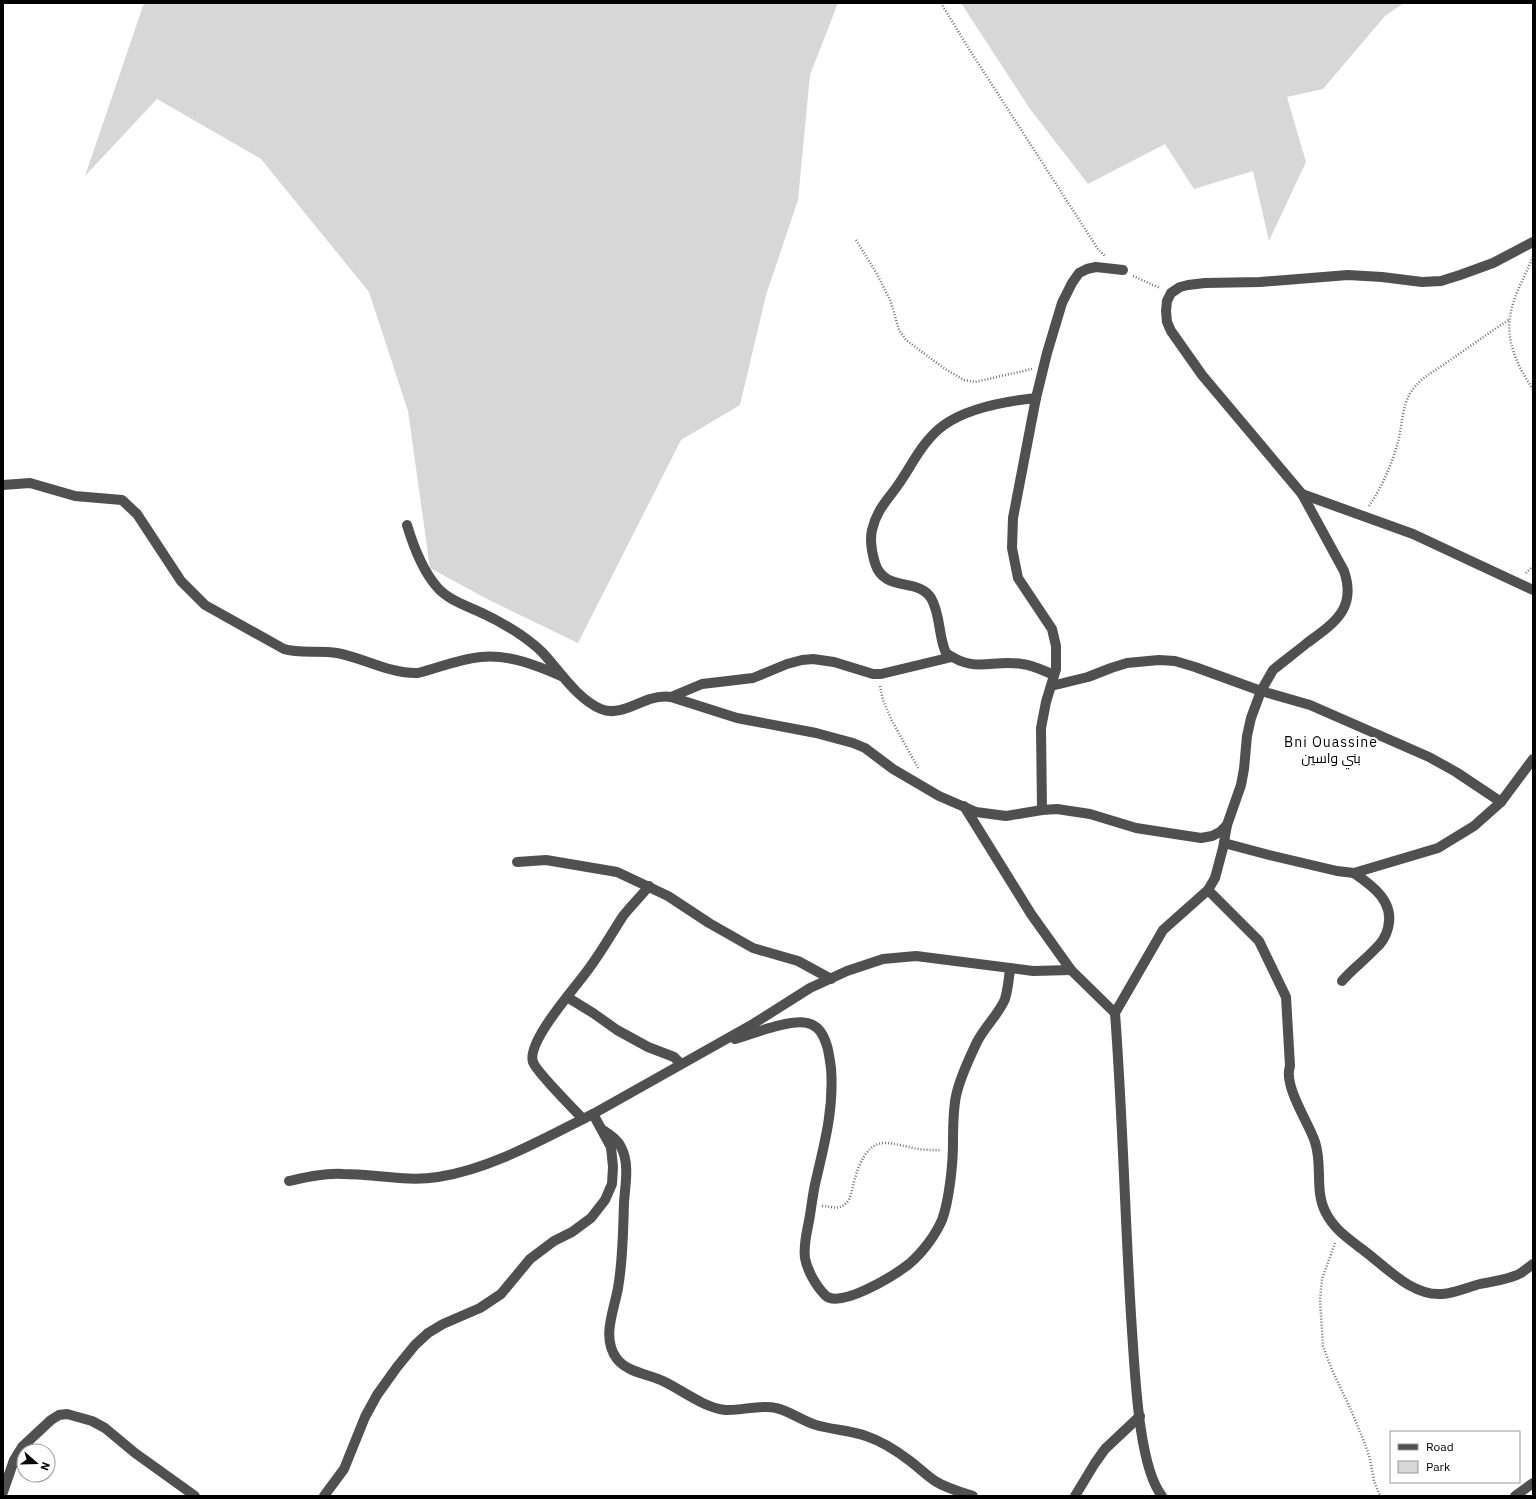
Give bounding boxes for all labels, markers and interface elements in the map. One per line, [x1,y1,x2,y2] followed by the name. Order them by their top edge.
[1284,733,1378,770] district label: Bni Ouassine بني واسين
[1390,1431,1520,1483] legend
[1426,1439,1454,1454] text: Road
[16,1443,56,1483] north arrow
[1426,1459,1451,1474] text: Park
[37,1460,53,1473] text: N

